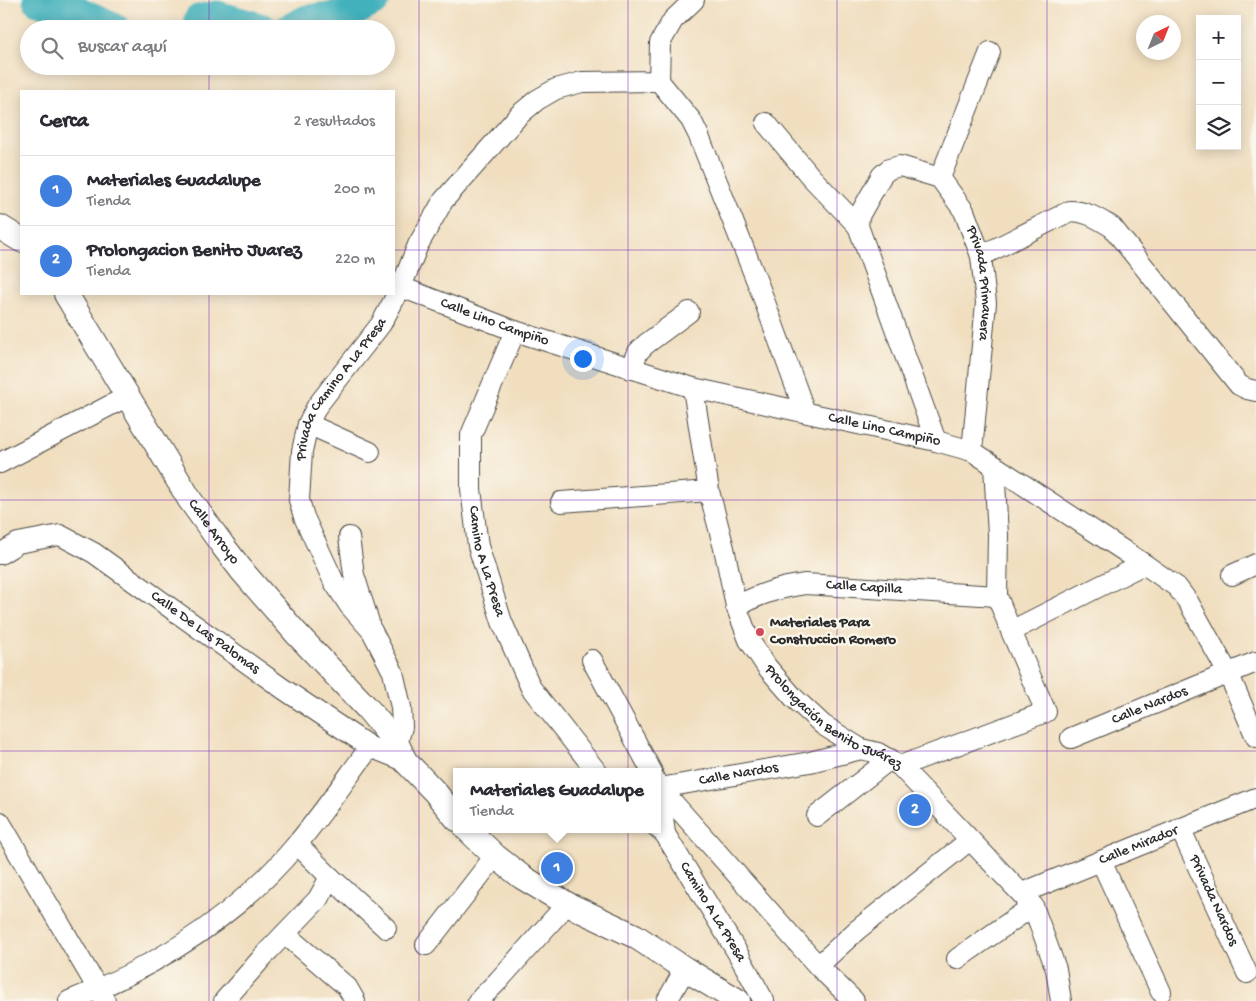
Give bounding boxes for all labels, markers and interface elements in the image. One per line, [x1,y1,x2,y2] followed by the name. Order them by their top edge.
[1136,15,1181,60] north arrow
[1196,15,1241,150] map controls
[1196,15,1241,60] button: +
[20,20,395,75] search box
[38,34,66,62] icon: search
[78,36,167,59] text: Buscar aquí
[1196,60,1241,105] button: −
[1196,105,1241,150] button: layers
[40,110,88,135] text: Cerca
[294,113,375,132] text: 2 resultados
[87,170,261,193] text: Materiales Guadalupe
[53,181,59,200] text: 1
[334,181,375,200] text: 200 m
[87,193,131,212] text: Tienda
[961,223,995,342] street label: Privada Primavera
[87,240,302,263] text: Prolongacion Benito Juarez
[52,251,60,270] text: 2
[335,251,375,270] text: 220 m
[87,263,131,282] text: Tienda
[438,294,551,350] street label: Calle Lino Campiño
[292,315,392,462] street label: Privada Camino A La Presa
[570,346,596,372] your location
[827,409,943,451] street label: Calle Lino Campiño
[183,496,243,569] street label: Calle Arroyo
[464,505,509,620] street label: Camino A La Presa
[825,576,904,599] street label: Calle Capilla
[147,587,264,678] street label: Calle De Las Palomas
[769,614,896,649] place label: Materiales Para Construccion Romero
[754,626,766,638] marker: Materiales Para Construccion Romero
[759,660,906,774] street label: Prolongación Benito Juárez
[1109,682,1190,729] street label: Calle Nardos
[698,759,780,790] street label: Calle Nardos
[453,768,661,833] popup
[470,780,644,803] text: Materiales Guadalupe
[899,791,931,829] pin: 2
[470,803,514,822] text: Tienda
[1097,821,1182,870] street label: Calle Mirador
[541,849,573,887] pin: 1
[1184,851,1242,949] street label: Privada Nardos
[675,859,750,966] street label: Camino A La Presa

